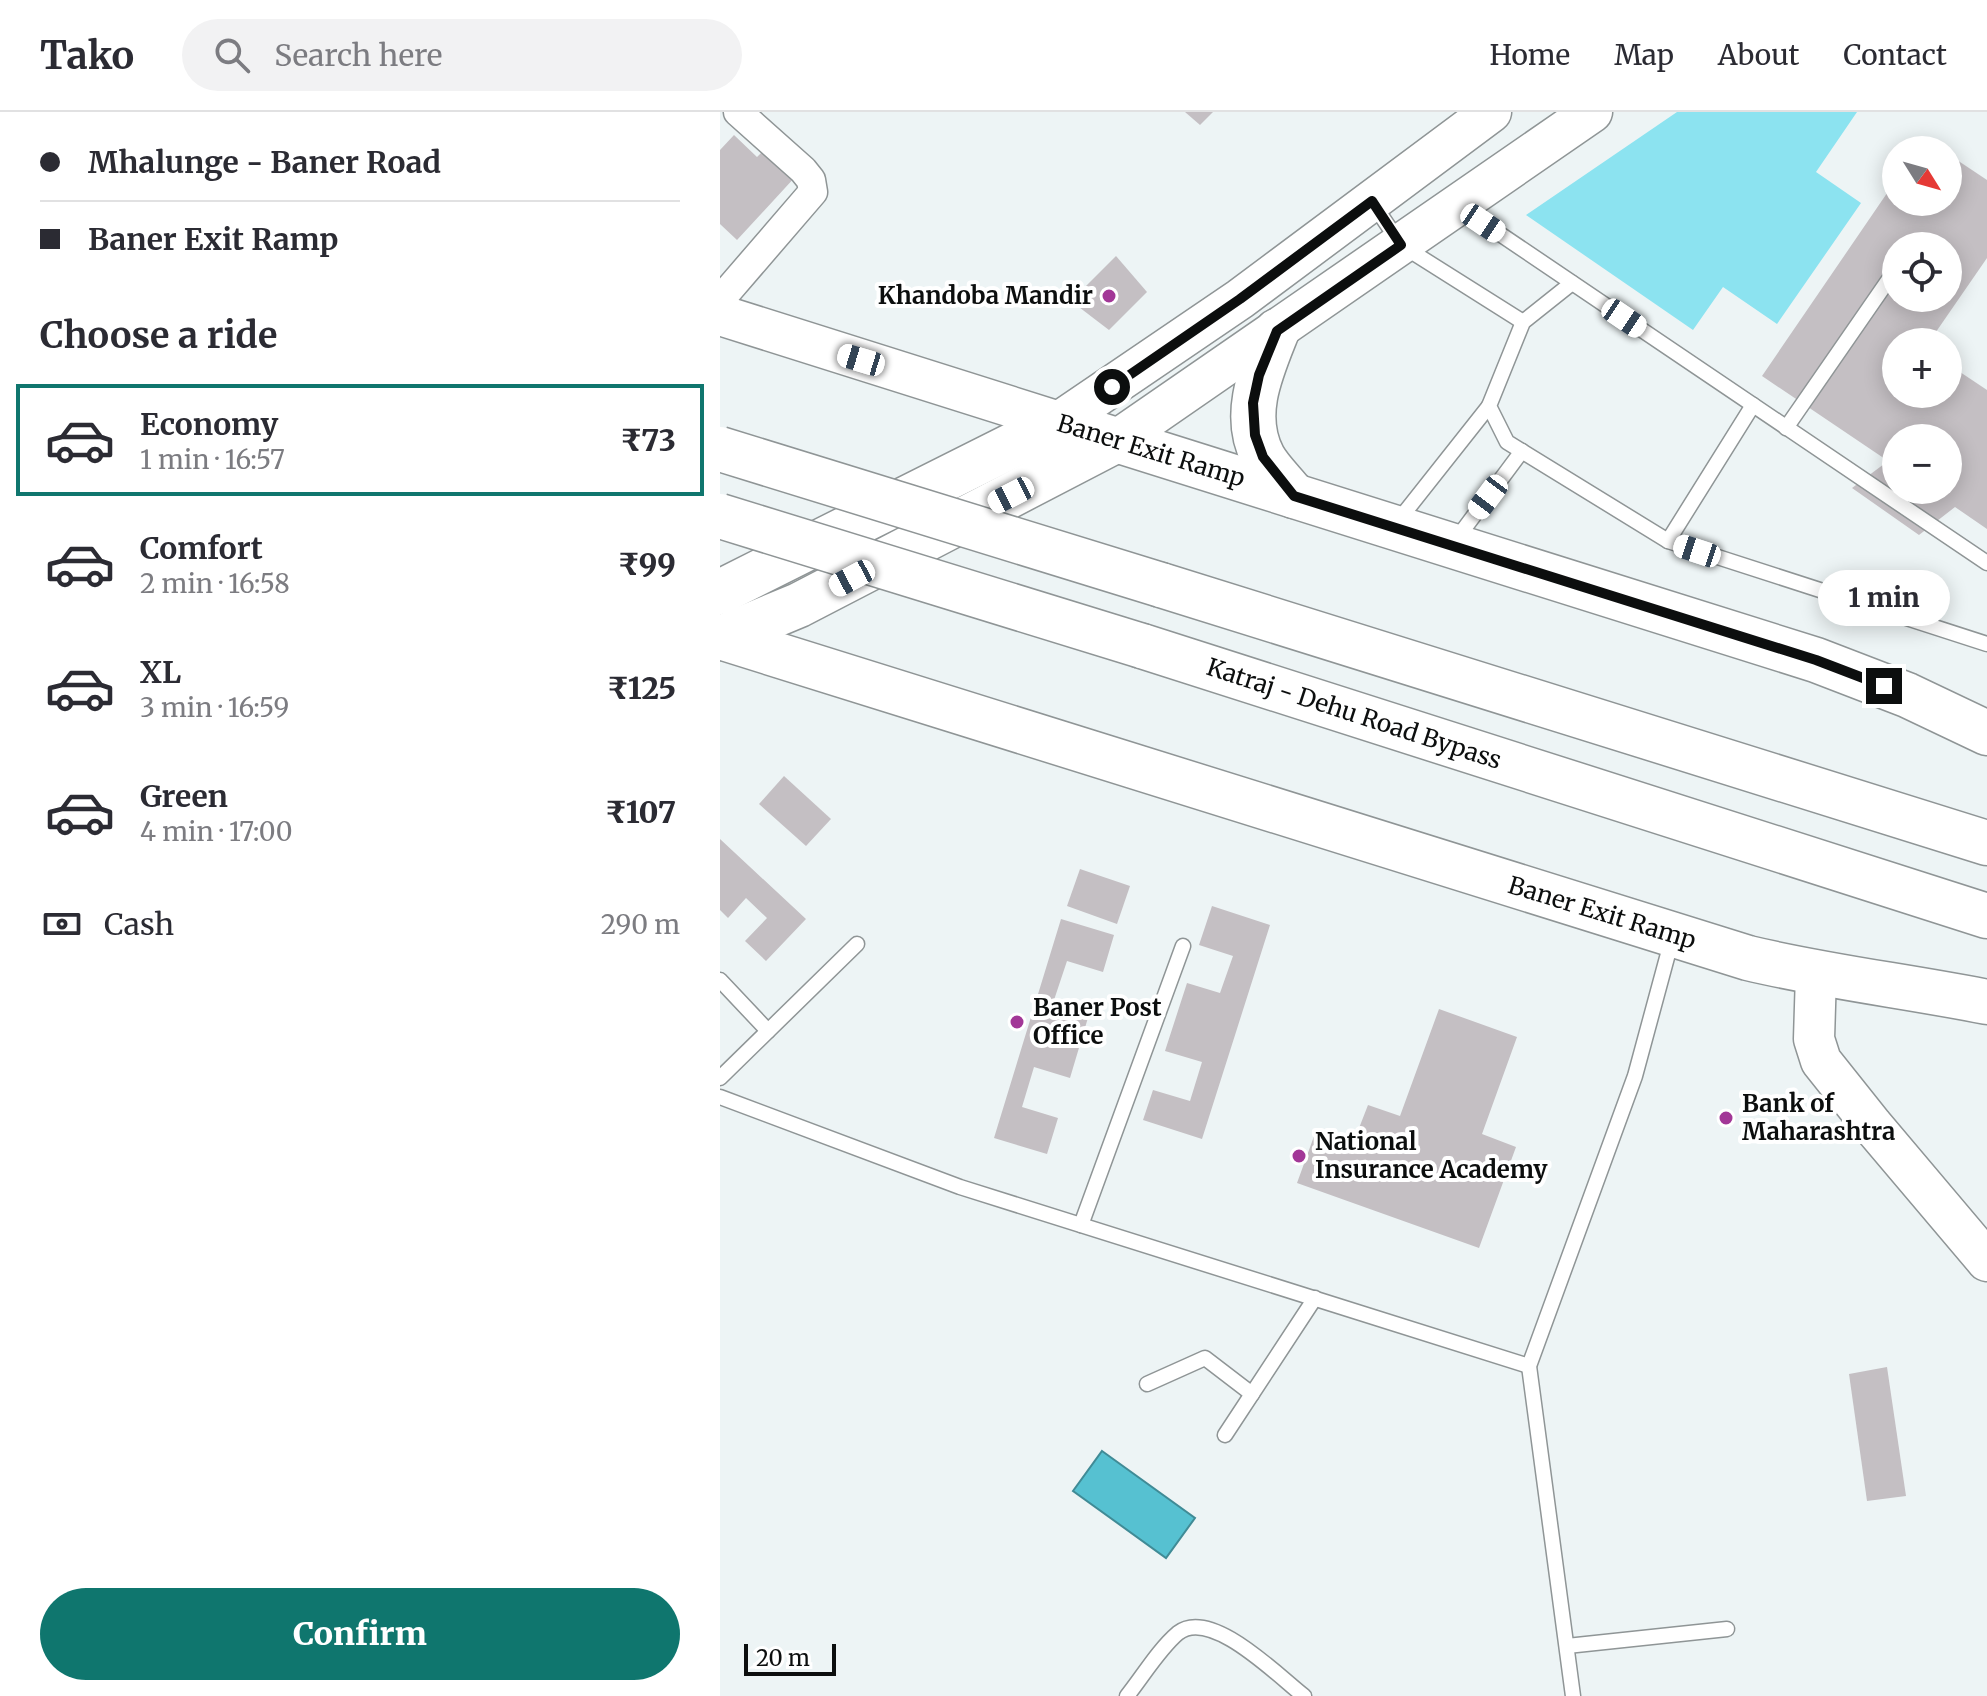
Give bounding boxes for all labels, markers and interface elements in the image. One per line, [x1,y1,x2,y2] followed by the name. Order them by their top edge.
[182,19,742,91] search box
[40,32,134,79] text: Tako
[210,33,254,77] icon: search
[274,36,443,74] text: Search here
[1489,37,1570,73] text: Home
[1614,37,1674,73] text: Map
[1718,37,1799,73] text: About
[1843,37,1947,73] text: Contact
[1882,136,1962,216] north arrow
[1882,136,1962,504] map controls
[88,143,441,181] text: Mhalunge - Baner Road
[1456,200,1510,246] car
[88,220,338,258] text: Baner Exit Ramp
[1882,232,1962,312] button: locate
[878,280,1093,311] place label: Khandoba Mandir
[1100,287,1118,305] marker: Khandoba Mandir
[1597,295,1651,341] car
[40,313,277,358] text: Choose a ride
[1882,328,1962,408] button: +
[835,342,887,378] car
[1094,369,1130,405] route start
[44,404,116,476] icon: car
[140,405,278,443] text: Economy
[1054,407,1249,494] street label: Baner Exit Ramp
[620,421,676,459] text: ₹73
[1882,424,1962,504] button: −
[140,443,285,476] text: 1 min · 16:57
[1464,471,1512,523] car
[984,473,1038,517] car
[44,528,116,600] icon: car
[140,529,263,567] text: Comfort
[1670,532,1724,570] car
[618,545,676,583] text: ₹99
[825,556,879,600] car
[140,567,290,600] text: 2 min · 16:58
[1818,570,1950,626] callout: 1 min
[1848,581,1920,614] text: 1 min
[1203,651,1505,776] street label: Katraj - Dehu Road Bypass
[44,652,116,724] icon: car
[140,653,181,691] text: XL
[1866,668,1902,704] route end
[607,669,676,707] text: ₹125
[140,691,289,724] text: 3 min · 16:59
[44,776,116,848] icon: car
[140,777,228,815] text: Green
[605,793,676,831] text: ₹107
[140,815,293,848] text: 4 min · 17:00
[1505,869,1700,956] street label: Baner Exit Ramp
[40,902,84,946] icon: cash
[104,905,174,943] text: Cash
[601,908,680,941] text: 290 m
[1033,992,1162,1051] place label: Baner Post Office
[1008,1013,1026,1031] marker: Baner Post Office
[1742,1088,1895,1147] place label: Bank of Maharashtra
[1717,1109,1735,1127] marker: Bank of Maharashtra
[1315,1126,1548,1185] place label: National Insurance Academy
[1290,1147,1308,1165] marker: National Insurance Academy
[40,1588,680,1680] button: Confirm
[744,1640,836,1676] scale bar
[756,1644,810,1672] text: 20 m

